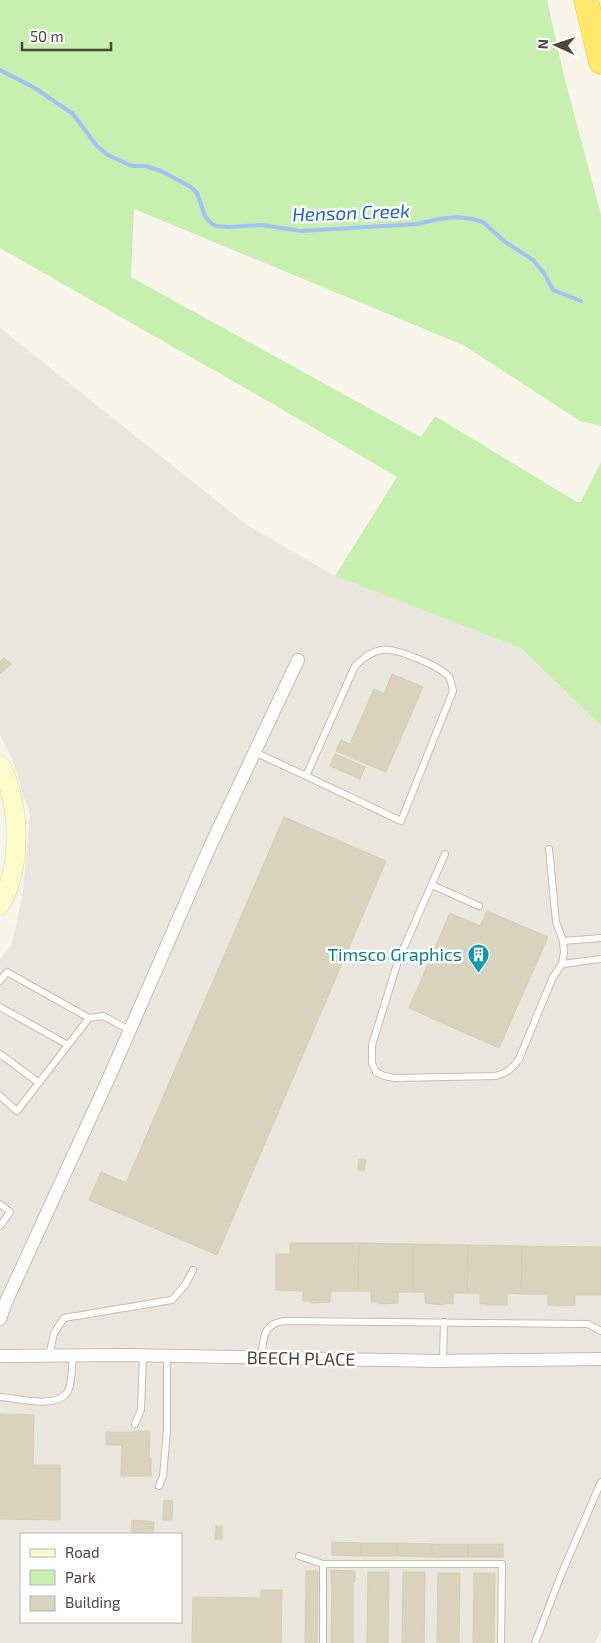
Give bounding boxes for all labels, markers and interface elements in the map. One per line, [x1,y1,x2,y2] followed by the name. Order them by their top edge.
[22,20,111,52] scale bar
[531,20,581,70] north arrow
[30,27,64,45] text: 50 m
[534,39,551,50] text: N
[292,198,410,226] water label: Henson Creek
[466,942,490,973] building icon: Timsco Graphics
[328,943,462,965] place label: Timsco Graphics
[246,1346,356,1370] street label: BEECH PLACE
[20,1533,182,1623] legend
[65,1543,100,1561] text: Road
[65,1568,96,1586] text: Park
[65,1593,121,1611] text: Building

